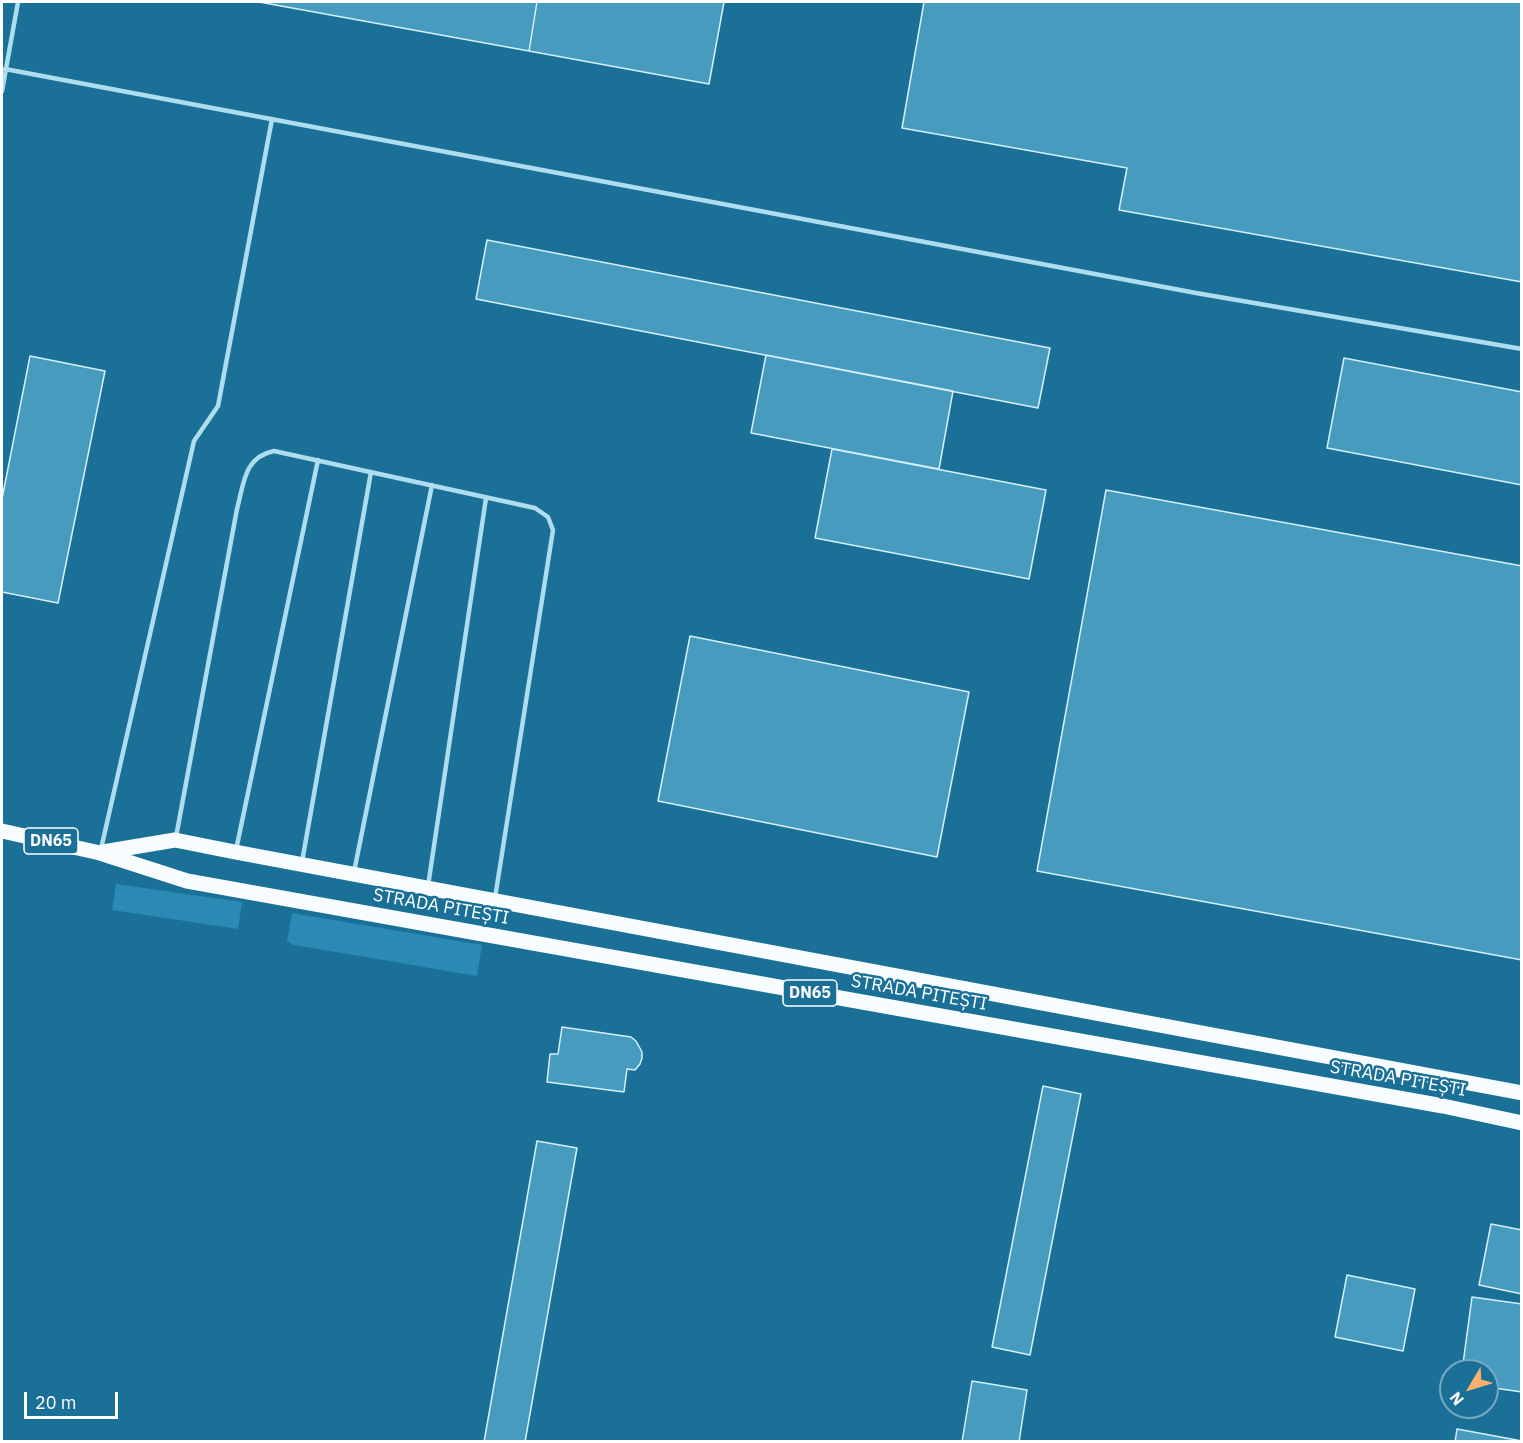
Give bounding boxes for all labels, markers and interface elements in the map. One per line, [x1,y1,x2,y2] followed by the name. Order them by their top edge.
[24,828,78,854] road number: DN65
[371,884,511,930] street label: STRADA PITEȘTI
[849,970,989,1016] street label: STRADA PITEȘTI
[783,980,837,1006] road number: DN65
[1328,1056,1468,1102] street label: STRADA PITEȘTI
[1439,1359,1499,1419] north arrow
[27,1380,122,1418] scale bar
[1445,1388,1468,1410] text: N
[35,1391,77,1414] text: 20 m

